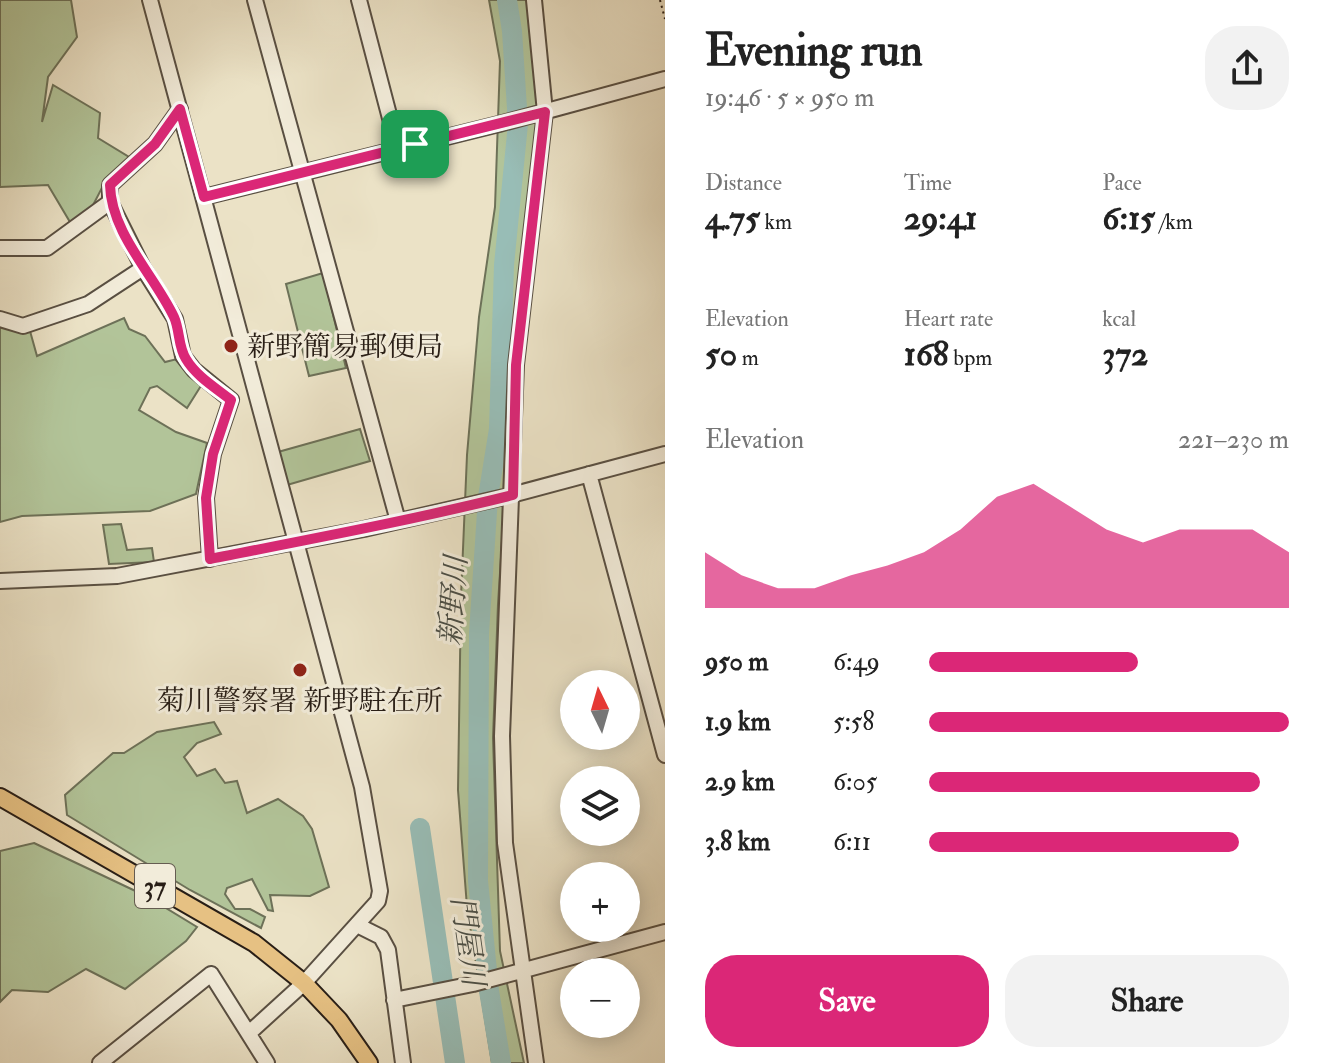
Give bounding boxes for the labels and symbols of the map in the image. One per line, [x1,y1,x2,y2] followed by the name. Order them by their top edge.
[381,110,449,178] pin
[247,330,443,365] place label: 新野簡易郵便局
[222,337,240,355] marker: 新野簡易郵便局
[432,552,475,647] water label: 新野川
[291,661,309,679] marker: 菊川警察署 新野駐在所
[560,670,640,750] north arrow
[157,684,443,719] place label: 菊川警察署 新野駐在所
[135,864,175,908] road number: 37
[443,894,493,991] water label: 門屋川

